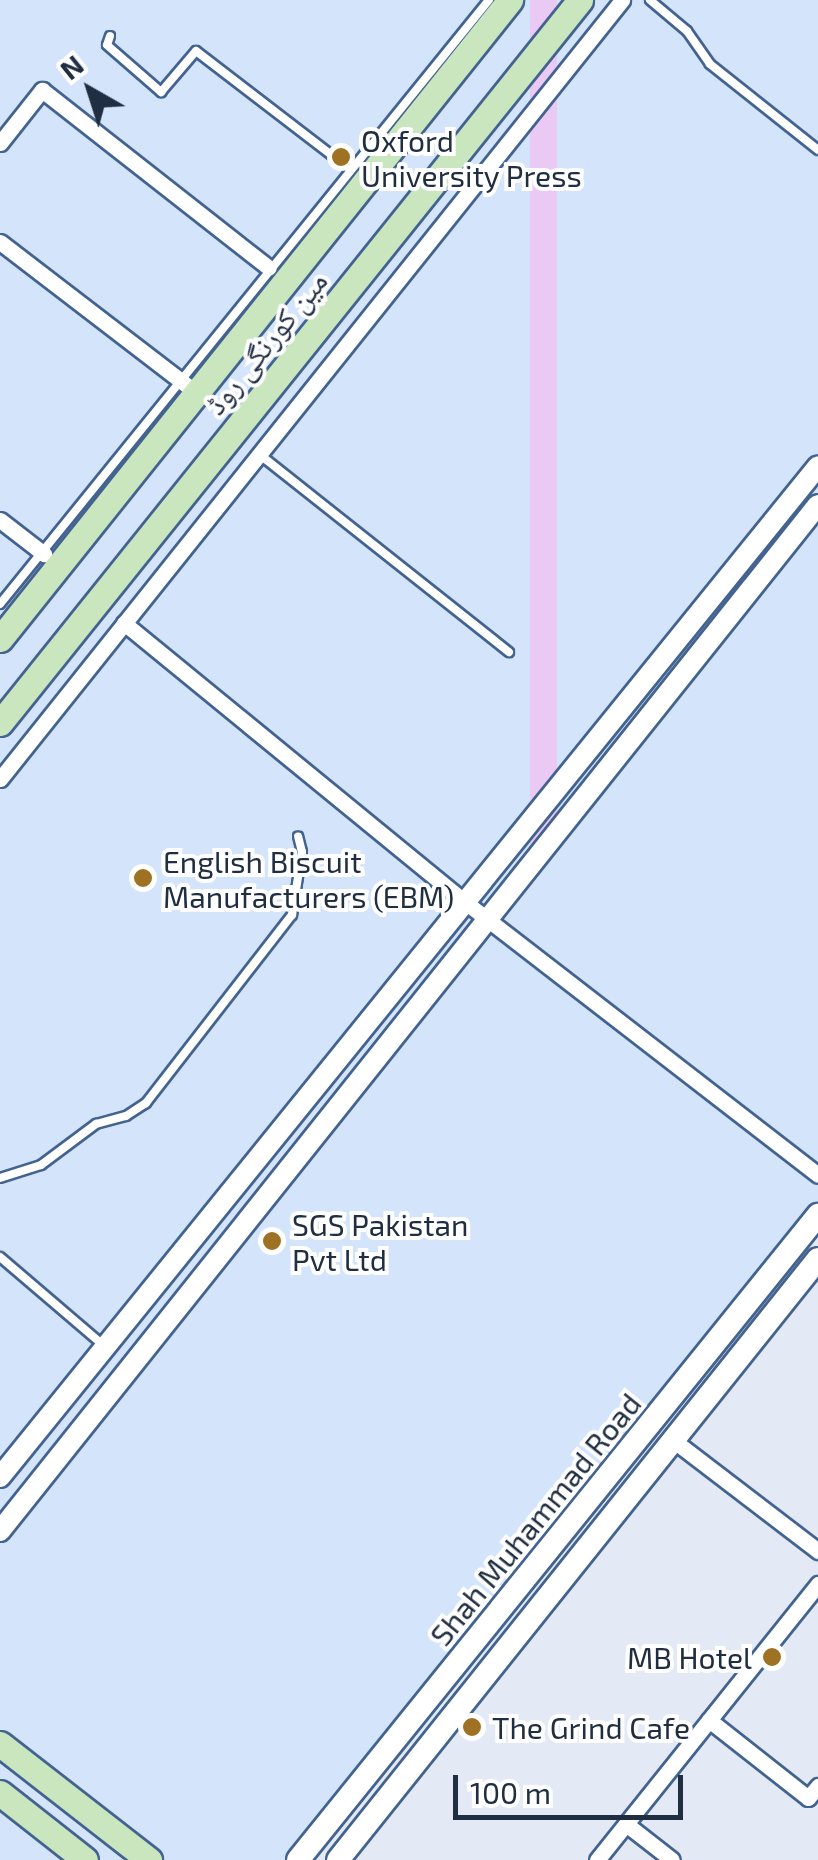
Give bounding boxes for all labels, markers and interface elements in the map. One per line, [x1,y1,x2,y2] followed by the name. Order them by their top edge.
[40,40,140,140] north arrow
[53,47,90,86] text: N
[361,122,582,192] place label: Oxford University Press
[330,146,352,168] marker: Oxford University Press
[196,263,334,421] street label: مین کورنگی روڈ
[163,843,454,914] place label: English Biscuit Manufacturers (EBM)
[132,867,154,889] marker: English Biscuit Manufacturers (EBM)
[292,1206,469,1276] place label: SGS Pakistan Pvt Ltd
[261,1230,283,1252] marker: SGS Pakistan Pvt Ltd
[422,1386,648,1652] street label: Shah Muhammad Road
[627,1639,752,1675] place label: MB Hotel
[761,1646,783,1668] marker: MB Hotel
[492,1709,690,1745] place label: The Grind Cafe
[461,1716,483,1738] marker: The Grind Cafe
[458,1755,688,1817] scale bar
[470,1774,551,1810] text: 100 m

